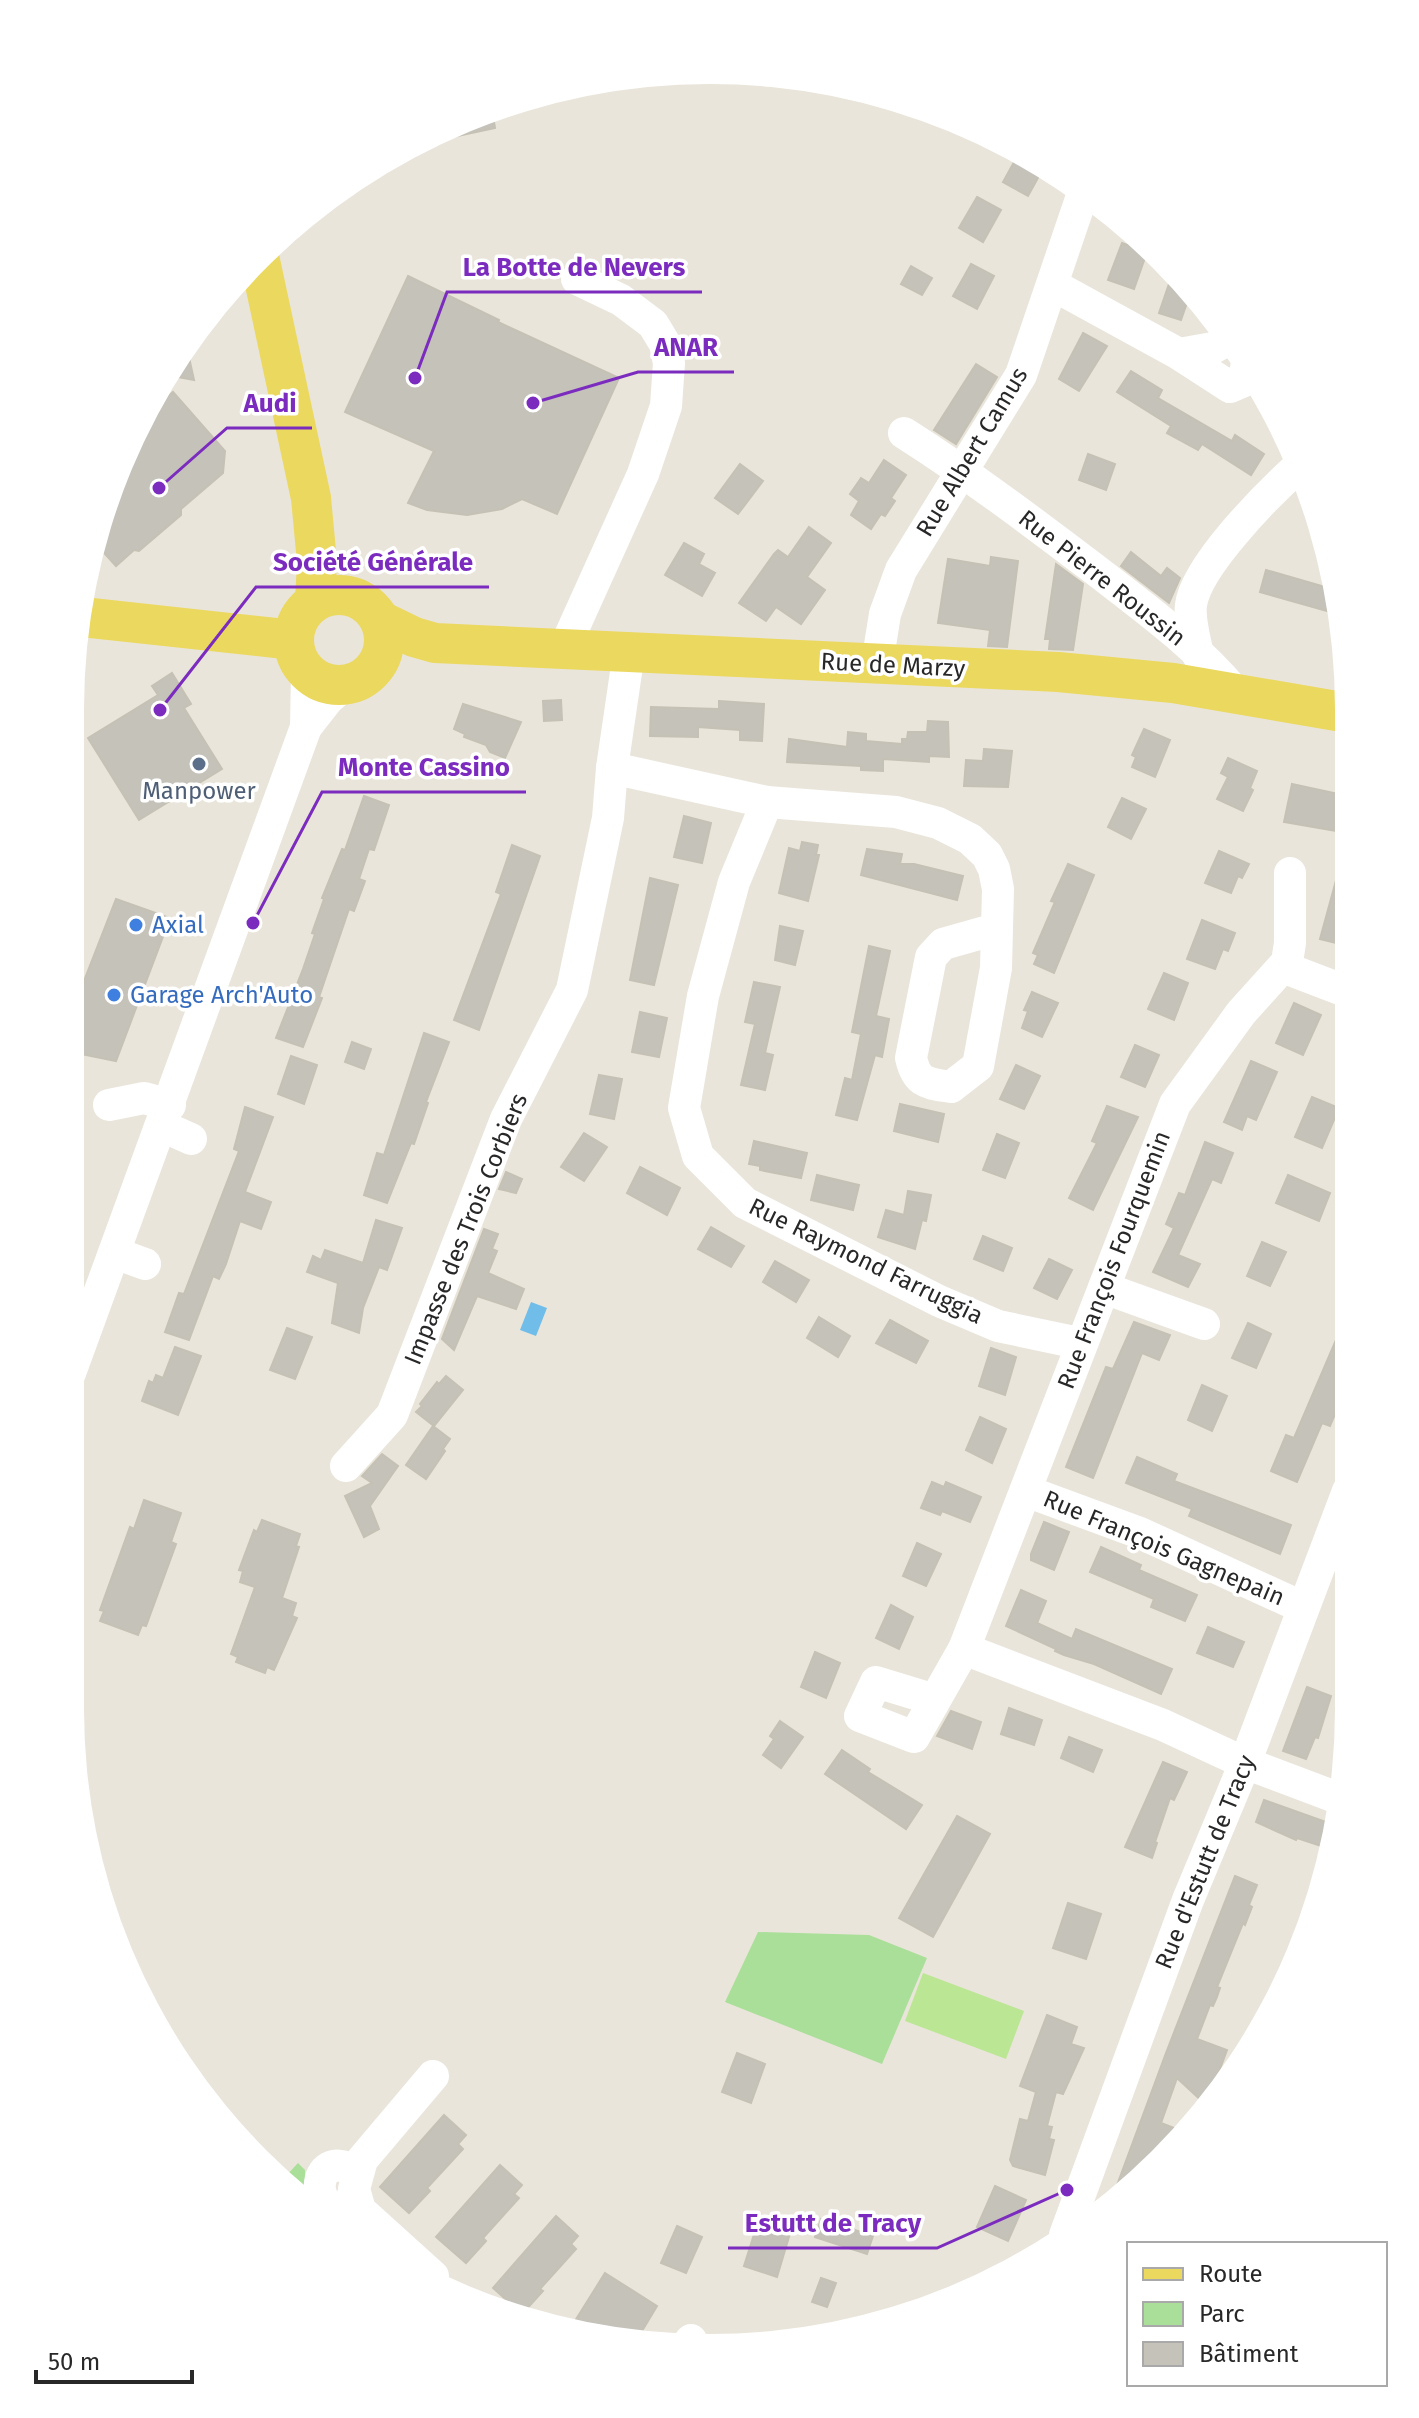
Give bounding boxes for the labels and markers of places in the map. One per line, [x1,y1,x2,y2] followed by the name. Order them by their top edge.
[447,242,702,292] callout: La Botte de Nevers
[638,322,734,372] callout: ANAR
[227,378,312,428] callout: Audi
[256,537,489,587] callout: Société Générale
[322,742,526,792] callout: Monte Cassino
[190,755,208,773] marker: Manpower
[142,777,257,805] place label: Manpower
[152,911,204,939] place label: Axial
[127,916,145,934] marker: Axial
[130,981,313,1009] place label: Garage Arch'Auto
[105,986,123,1004] marker: Garage Arch'Auto
[728,2198,937,2248] callout: Estutt de Tracy

